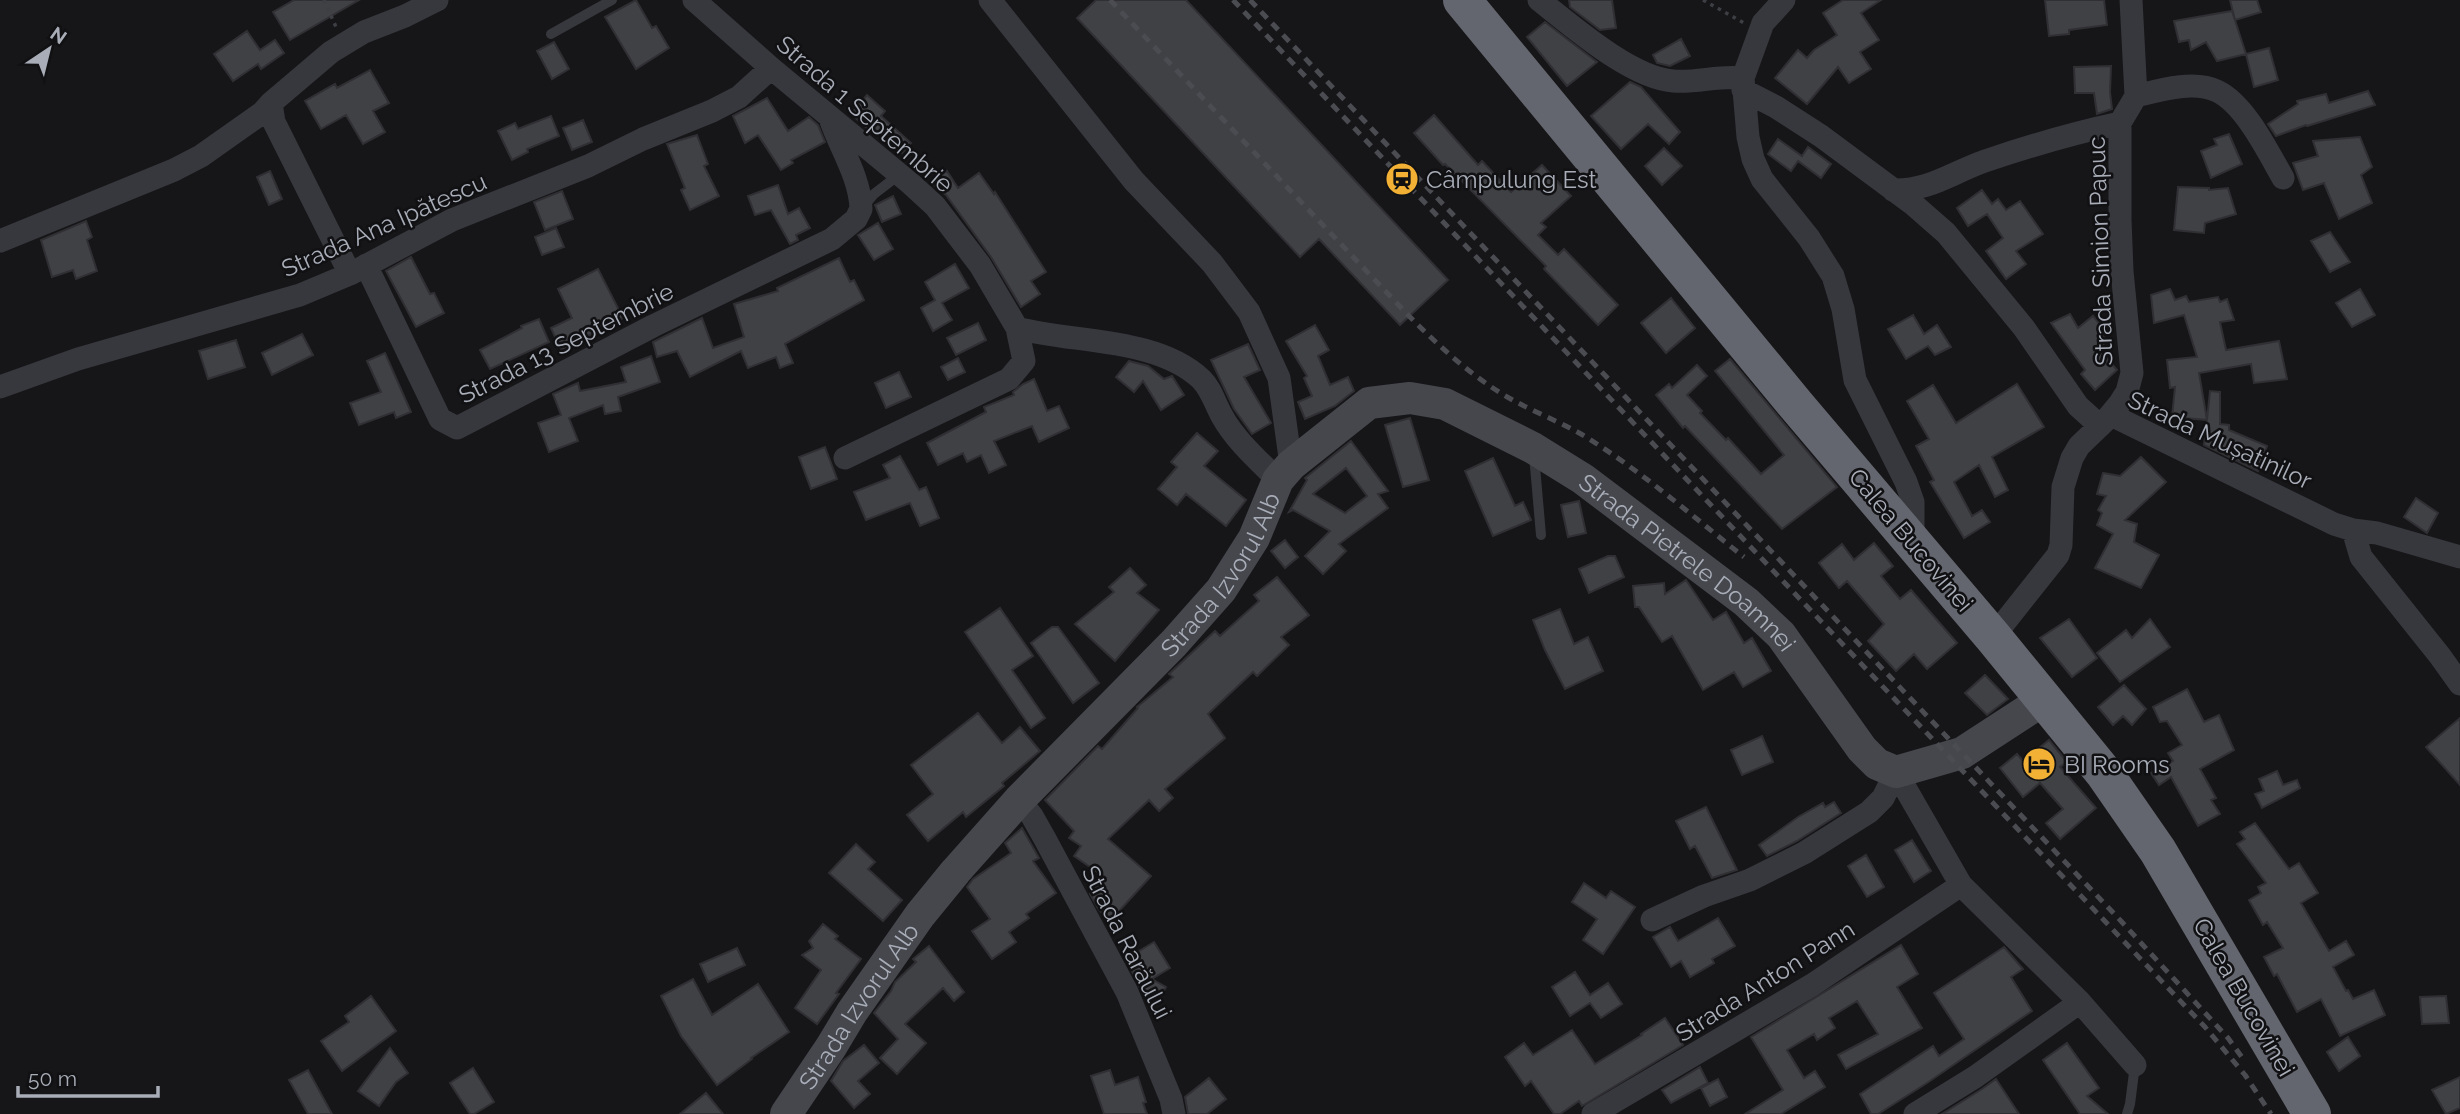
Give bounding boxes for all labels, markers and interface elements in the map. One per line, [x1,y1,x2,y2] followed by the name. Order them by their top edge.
[14,14,84,84] north arrow
[47,22,71,48] text: N
[771,30,959,198] street label: Strada 1 Septembrie
[2082,136,2118,366] street label: Strada Simion Papuc
[1383,160,1421,198] station icon: Câmpulung Est
[1426,165,1597,194] place label: Câmpulung Est
[277,167,491,283] street label: Strada Ana Ipătescu
[454,276,678,410] street label: Strada 13 Septembrie
[2123,385,2317,496] street label: Strada Mușatinilor
[1843,463,1979,617] street label: Calea Bucovinei
[1574,467,1802,657] street label: Strada Pietrele Doamnei
[1154,488,1286,663] street label: Strada Izvorul Alb
[2020,745,2058,783] hotel icon: BI Rooms
[2064,750,2170,779] place label: BI Rooms
[1076,860,1178,1024] street label: Strada Rarăului
[2187,913,2301,1081] street label: Calea Bucovinei
[1670,914,1860,1048] street label: Strada Anton Pann
[792,917,924,1095] street label: Strada Izvorul Alb
[18,1054,158,1098] scale bar
[28,1066,77,1091] text: 50 m

